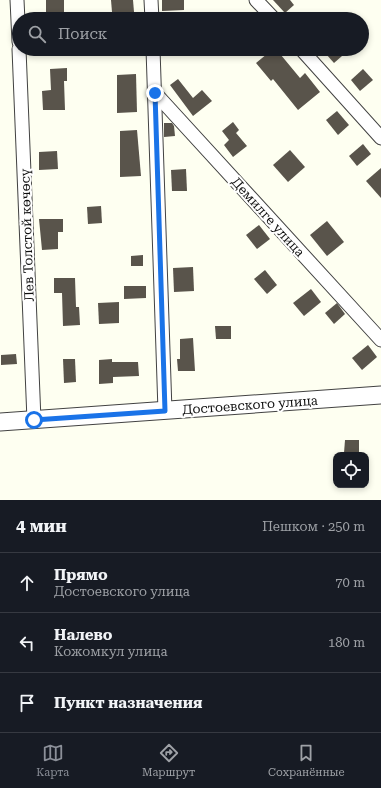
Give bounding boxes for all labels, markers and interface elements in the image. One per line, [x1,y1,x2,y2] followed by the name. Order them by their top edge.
[12,12,369,56] search box
[26,23,48,45] icon: search
[58,25,107,43] text: Поиск
[146,84,164,102] route end
[17,168,37,302] street label: Лев Толстой көчөсү
[228,174,308,260] street label: Демилге улица
[182,393,318,417] street label: Достоевского улица
[25,411,43,429] route start
[333,452,369,488] map controls
[333,452,369,488] button: locate
[16,516,67,536] text: 4 мин
[262,519,365,534] text: Пешком · 250 m
[54,566,108,584] text: Прямо
[16,572,38,594] icon: ahead
[335,575,365,590] text: 70 m
[54,584,190,599] text: Достоевского улица
[54,626,113,644] text: Налево
[16,632,38,654] icon: left
[328,635,365,650] text: 180 m
[54,644,168,659] text: Кожомкул улица
[16,692,38,714] icon: arrive
[54,694,202,712] text: Пункт назначения
[36,742,69,779] tab: Карта
[142,742,195,779] tab: Маршрут
[268,742,345,779] tab: Сохранённые

